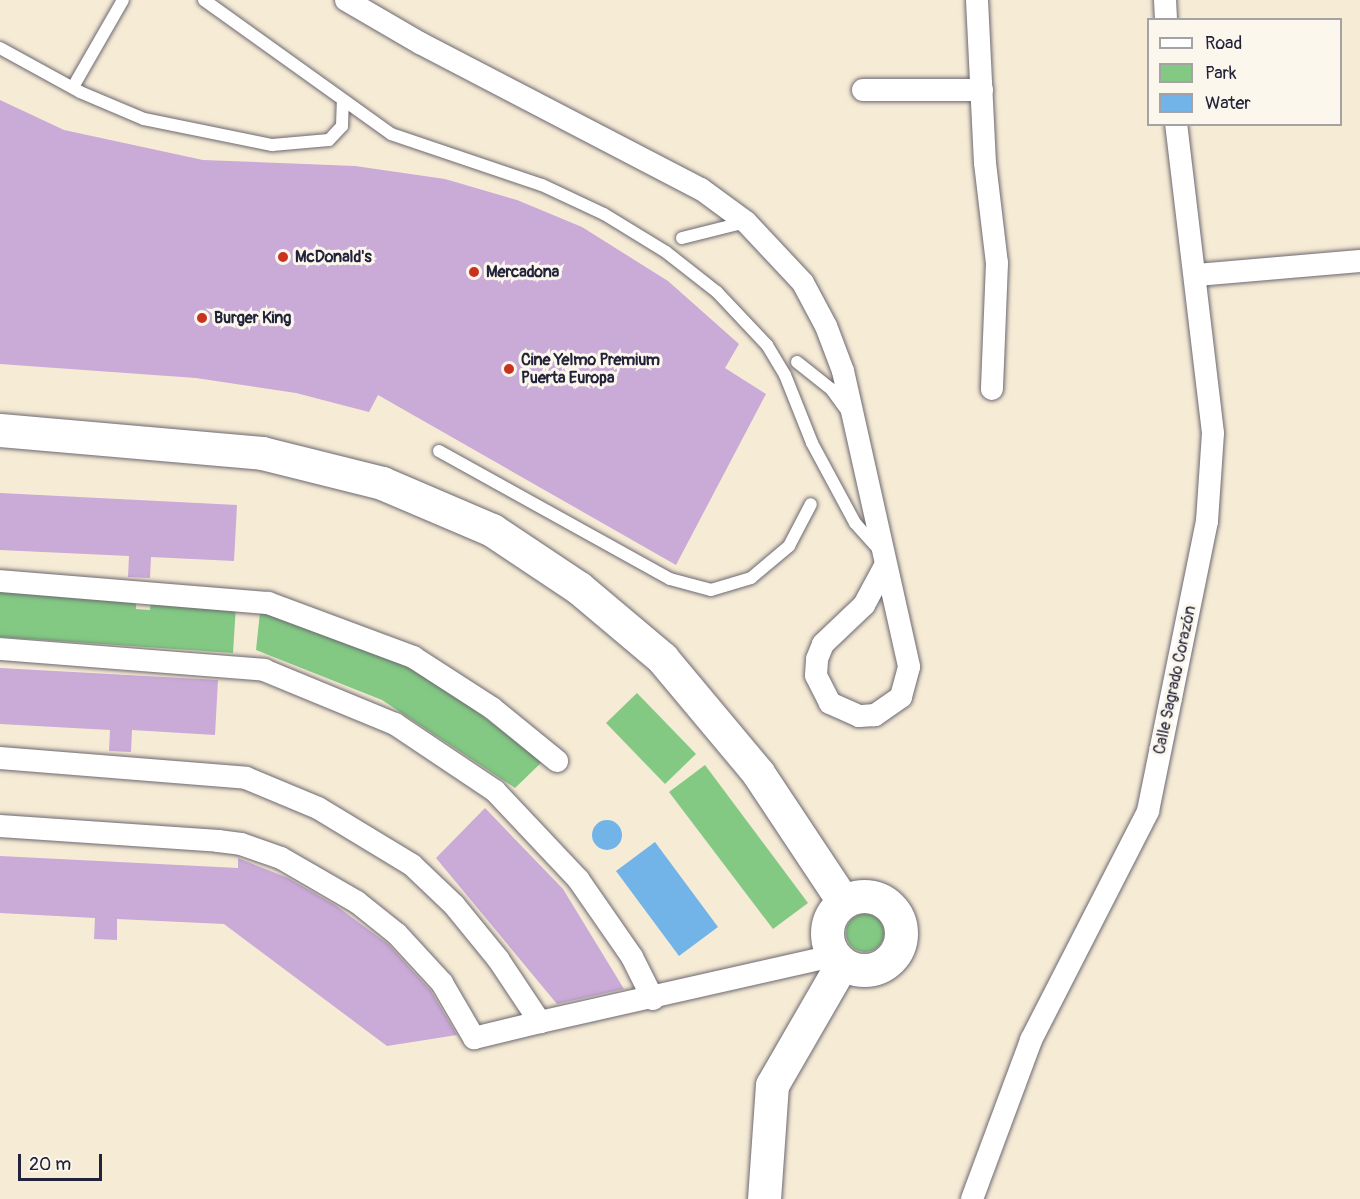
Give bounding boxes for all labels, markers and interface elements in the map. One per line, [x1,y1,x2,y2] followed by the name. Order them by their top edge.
[1147,18,1342,126] legend
[1205,32,1242,55] text: Road
[1205,62,1237,85] text: Park
[1205,92,1251,115] text: Water
[295,247,372,267] place label: McDonald's
[276,250,290,264] marker: McDonald's
[486,262,559,282] place label: Mercadona
[467,265,481,279] marker: Mercadona
[214,308,291,328] place label: Burger King
[195,311,209,325] marker: Burger King
[521,350,660,388] place label: Cine Yelmo Premium Puerta Europa
[502,362,516,376] marker: Cine Yelmo Premium Puerta Europa
[1150,604,1200,756] street label: Calle Sagrado Corazón
[21,1142,105,1180] scale bar
[29,1153,71,1176] text: 20 m

